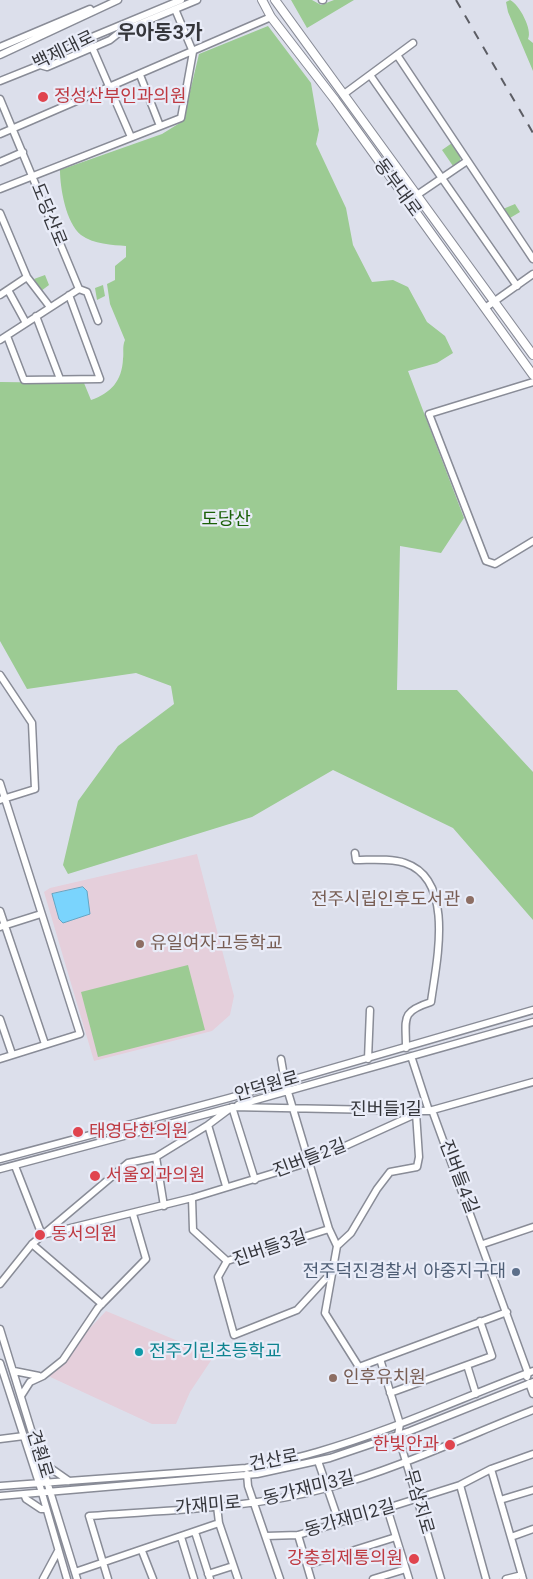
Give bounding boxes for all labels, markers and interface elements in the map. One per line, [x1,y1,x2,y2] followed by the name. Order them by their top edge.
[117,22,203,46] district label: 우아동3가
[29,27,99,75] street label: 백제대로
[54,86,186,108] place label: 정성산부인과의원
[36,90,50,104] marker: 정성산부인과의원
[369,155,425,221] street label: 동부대로
[26,180,70,250] street label: 도당산로
[201,509,251,531] park label: 도당산
[311,889,460,911] place label: 전주시립인후도서관
[464,894,476,906] marker: 전주시립인후도서관
[150,933,282,955] place label: 유일여자고등학교
[134,938,146,950] marker: 유일여자고등학교
[232,1067,302,1107] street label: 안덕원로
[350,1099,422,1121] street label: 진버들1길
[89,1121,188,1143] place label: 태영당한의원
[71,1125,85,1139] marker: 태영당한의원
[270,1135,350,1183] street label: 진버들2길
[434,1137,482,1217] street label: 진버들4길
[106,1165,205,1187] place label: 서울외과의원
[88,1169,102,1183] marker: 서울외과의원
[51,1224,117,1246] place label: 동서의원
[230,1226,310,1272] street label: 진버들3길
[33,1228,47,1242] marker: 동서의원
[302,1261,506,1283] place label: 전주덕진경찰서 아중지구대
[510,1266,522,1278] marker: 전주덕진경찰서 아중지구대
[149,1341,281,1363] place label: 전주기린초등학교
[133,1346,145,1358] marker: 전주기린초등학교
[343,1367,426,1389] place label: 인후유치원
[327,1372,339,1384] marker: 인후유치원
[21,1427,57,1481] street label: 견훤로
[373,1434,439,1456] place label: 한빛안과
[443,1438,457,1452] marker: 한빛안과
[248,1446,300,1476] street label: 건산로
[261,1467,357,1511] street label: 동가재미3길
[398,1467,438,1537] street label: 무삼지로
[174,1492,242,1520] street label: 가재미로
[302,1496,398,1542] street label: 동가재미2길
[287,1548,403,1570] place label: 강충희제통의원
[407,1552,421,1566] marker: 강충희제통의원

